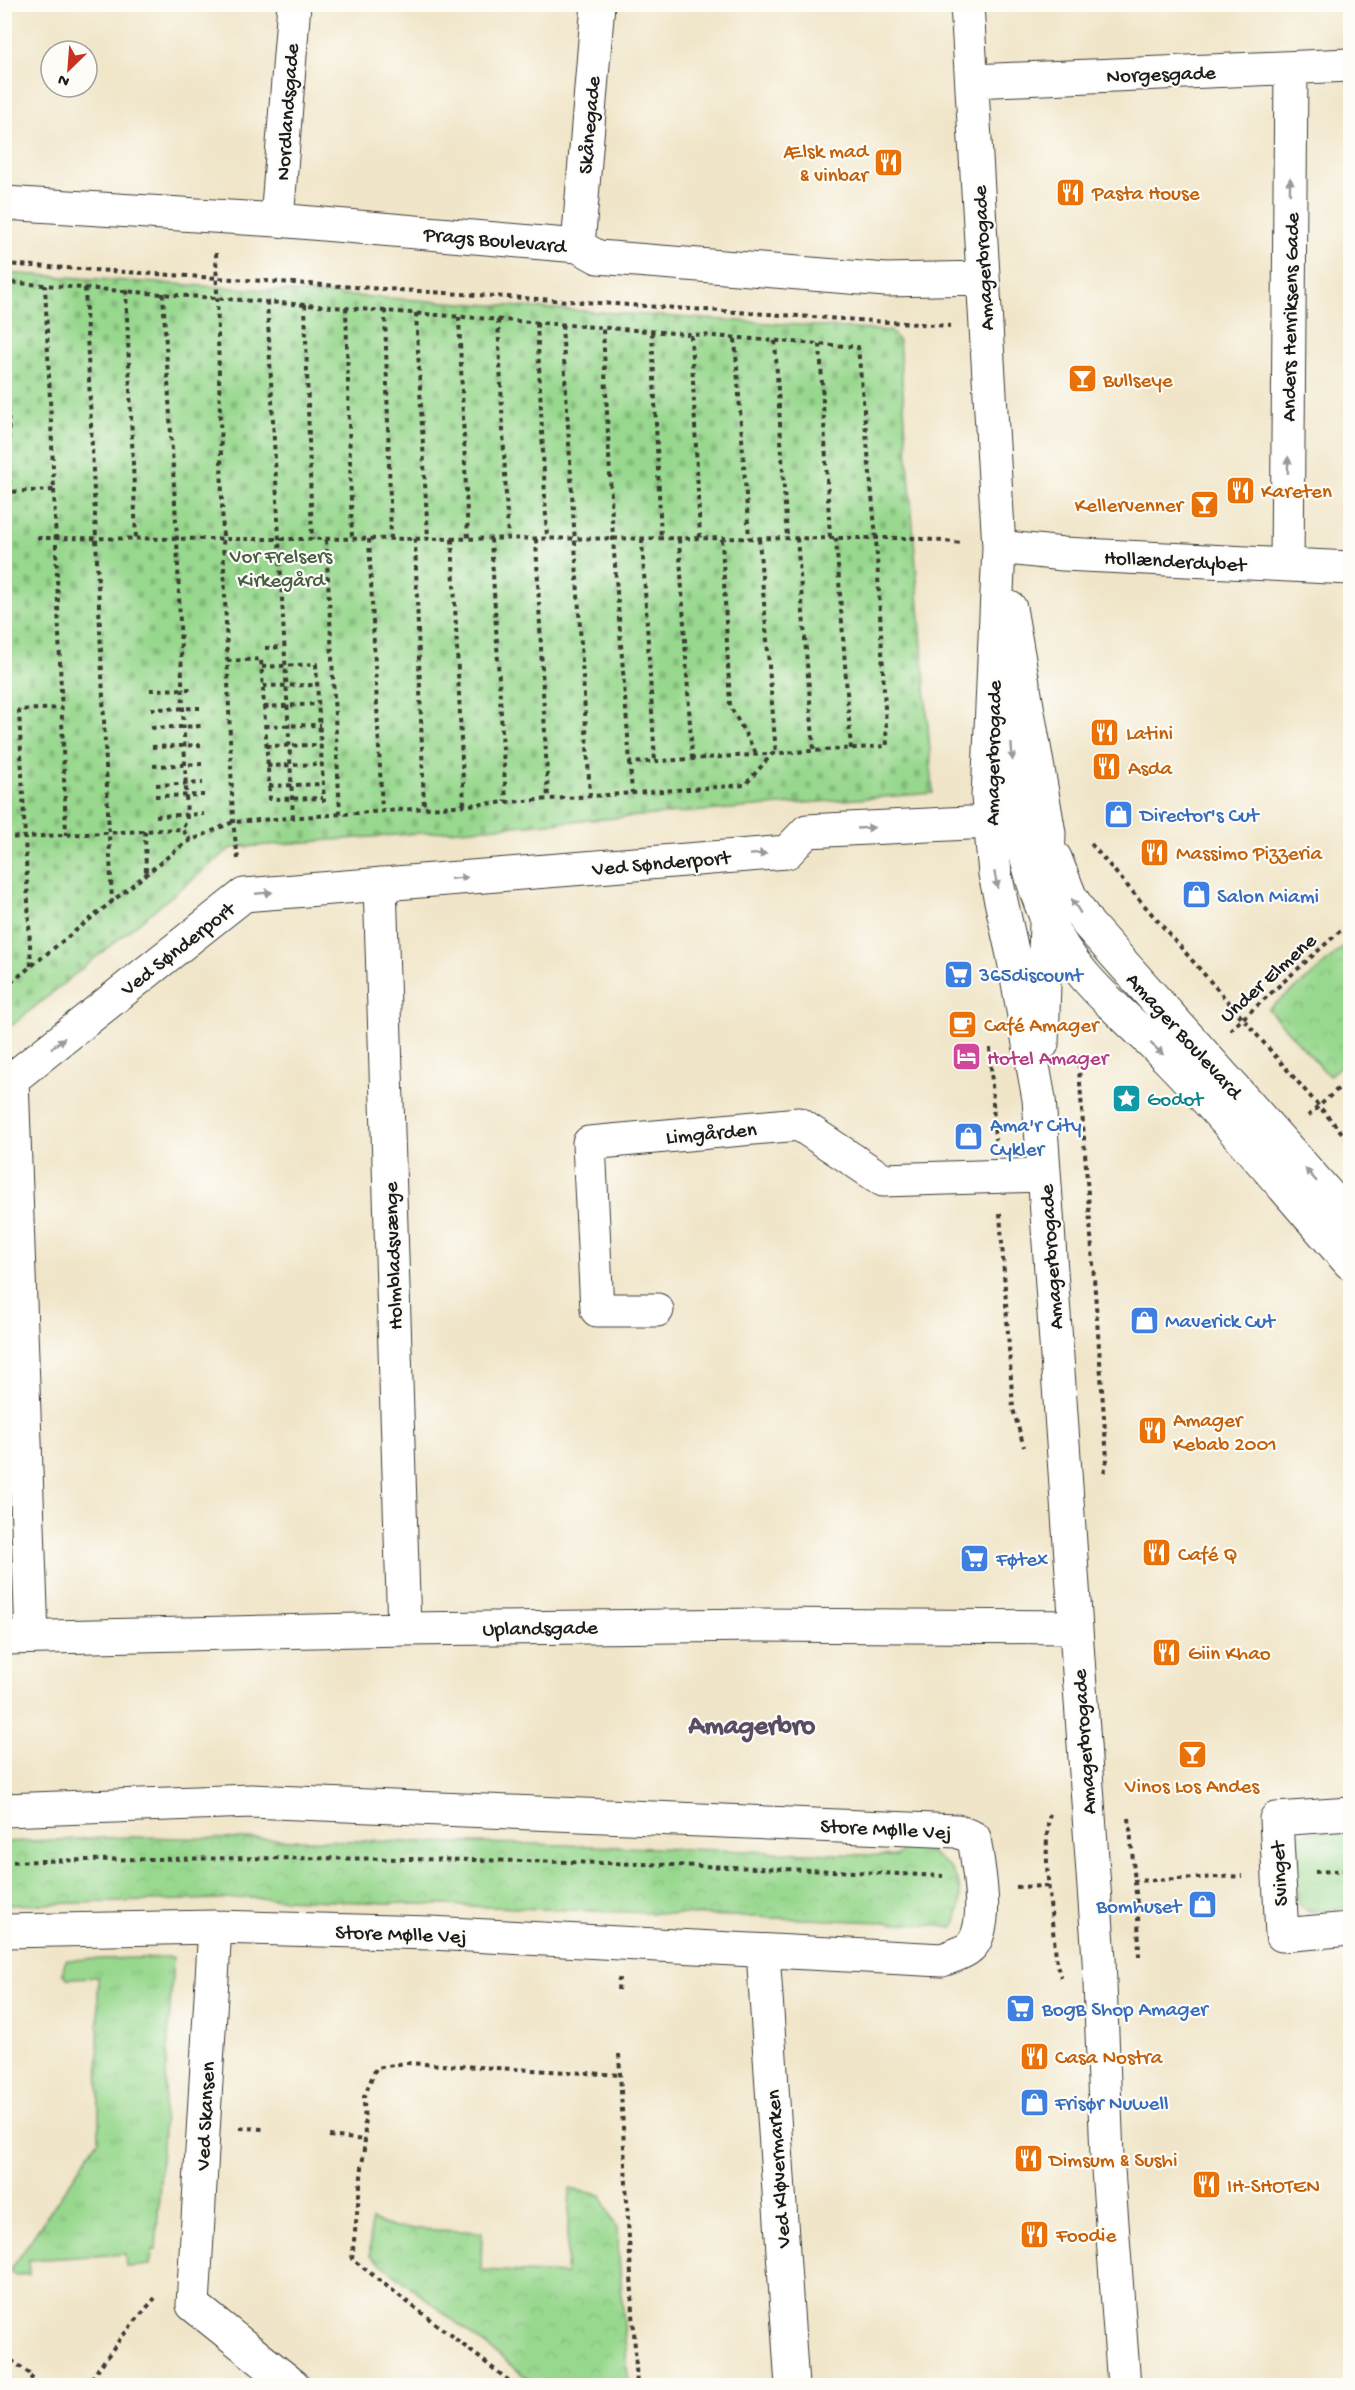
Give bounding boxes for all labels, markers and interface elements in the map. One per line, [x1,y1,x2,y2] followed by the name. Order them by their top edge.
[39,39,99,99] north arrow
[272,42,307,182] street label: Nordlandsgade
[1106,62,1217,91] street label: Norgesgade
[55,68,73,90] text: N
[575,74,608,175] street label: Skånegade
[783,141,870,190] place label: Ælsk mad & vinbar
[873,146,905,178] restaurant icon: Ælsk mad & vinbar
[1055,176,1087,208] restaurant icon: Pasta House
[1285,176,1295,195] one-way arrow
[969,183,1002,331] street label: Amagerbrogade
[1091,183,1201,208] place label: Pasta House
[1278,211,1307,422] street label: Anders Henriksens Gade
[421,224,569,261] street label: Prags Boulevard
[1066,363,1098,395] bar icon: Bullseye
[1102,370,1174,395] place label: Bullseye
[1283,455,1293,474] one-way arrow
[1224,474,1256,506] restaurant icon: Kareten
[1261,481,1332,506] place label: Kareten
[1188,488,1220,520] bar icon: Kellervenner
[1075,495,1185,520] place label: Kellervenner
[229,546,333,595] park label: Vor Frelsers Kirkegård
[1103,547,1249,580] street label: Hollænderdybet
[982,679,1009,826] street label: Amagerbrogade
[1089,716,1121,748] restaurant icon: Latini
[1126,723,1173,748] place label: Latini
[1007,742,1017,761] one-way arrow
[1091,751,1123,783] restaurant icon: Asda
[1128,758,1173,783] place label: Asda
[1103,798,1135,830] shop icon: Director's Cut
[1138,805,1261,830] place label: Director's Cut
[856,824,875,833] one-way arrow
[1139,836,1171,868] restaurant icon: Massimo Pizzeria
[1176,843,1324,868] place label: Massimo Pizzeria
[590,847,734,884] street label: Ved Sønderport
[748,849,767,859] one-way arrow
[992,871,1001,890] one-way arrow
[449,873,468,882] one-way arrow
[1180,879,1212,911] shop icon: Salon Miami
[1217,886,1319,911] place label: Salon Miami
[255,888,274,898] one-way arrow
[116,897,243,1004] street label: Ved Sønderport
[1071,898,1082,914] one-way arrow
[1216,929,1324,1030] street label: Under Elmene
[942,958,974,990] supermarket icon: 365discount
[978,965,1085,990] place label: 365discount
[1119,969,1247,1107] street label: Amager Boulevard
[947,1008,979,1040] cafe icon: Café Amager
[984,1015,1100,1040] place label: Café Amager
[50,1037,65,1049] one-way arrow
[950,1041,982,1073] hotel icon: Hotel Amager
[1149,1042,1164,1055] one-way arrow
[987,1048,1110,1073] place label: Hotel Amager
[1110,1082,1142,1114] place icon: Godot
[1147,1089,1205,1114] place label: Godot
[990,1115,1082,1164] place label: Ama'r City Cykler
[665,1119,758,1152] street label: Limgården
[953,1120,985,1152] shop icon: Ama'r City Cykler
[1305,1168,1318,1183] one-way arrow
[380,1180,411,1330] street label: Holmbladsvænge
[1036,1182,1071,1330] street label: Amagerbrogade
[1128,1304,1160,1336] shop icon: Maverick Cut
[1165,1311,1277,1336] place label: Maverick Cut
[1173,1410,1277,1459] place label: Amager Kebab 2001
[1136,1415,1168,1447] restaurant icon: Amager Kebab 2001
[1141,1537,1173,1569] restaurant icon: Café Q
[959,1542,991,1574] supermarket icon: Føtex
[1178,1544,1237,1569] place label: Café Q
[995,1549,1048,1574] place label: Føtex
[482,1617,599,1644] street label: Uplandsgade
[1151,1636,1183,1668] restaurant icon: Giin Khao
[1188,1643,1271,1668] place label: Giin Khao
[1069,1667,1104,1815] street label: Amagerbrogade
[688,1712,815,1744] district label: Amagerbro
[1176,1738,1208,1770] bar icon: Vinos Los Andes
[1124,1776,1260,1801] place label: Vinos Los Andes
[819,1816,952,1847] street label: Store Mølle Vej
[1267,1838,1296,1907] street label: Svinget
[1186,1889,1218,1921] shop icon: Bomhuset
[1095,1896,1183,1921] place label: Bomhuset
[335,1922,467,1951] street label: Store Mølle Vej
[1005,1992,1037,2024] supermarket icon: BogB Shop Amager
[1041,1999,1209,2024] place label: BogB Shop Amager
[1018,2040,1050,2072] restaurant icon: Casa Nostra
[1055,2047,1164,2072] place label: Casa Nostra
[192,2061,223,2172] street label: Ved Skansen
[1018,2086,1050,2118] shop icon: Frisør Nuwell
[762,2089,799,2250] street label: Ved Kløvermarken
[1054,2093,1169,2118] place label: Frisør Nuwell
[1012,2143,1044,2175] restaurant icon: Dimsum & Sushi
[1047,2150,1177,2175] place label: Dimsum & Sushi
[1190,2169,1222,2201] restaurant icon: IH-SHOTEN
[1227,2176,1320,2201] place label: IH-SHOTEN
[1019,2218,1051,2250] restaurant icon: Foodie
[1055,2225,1117,2250] place label: Foodie

